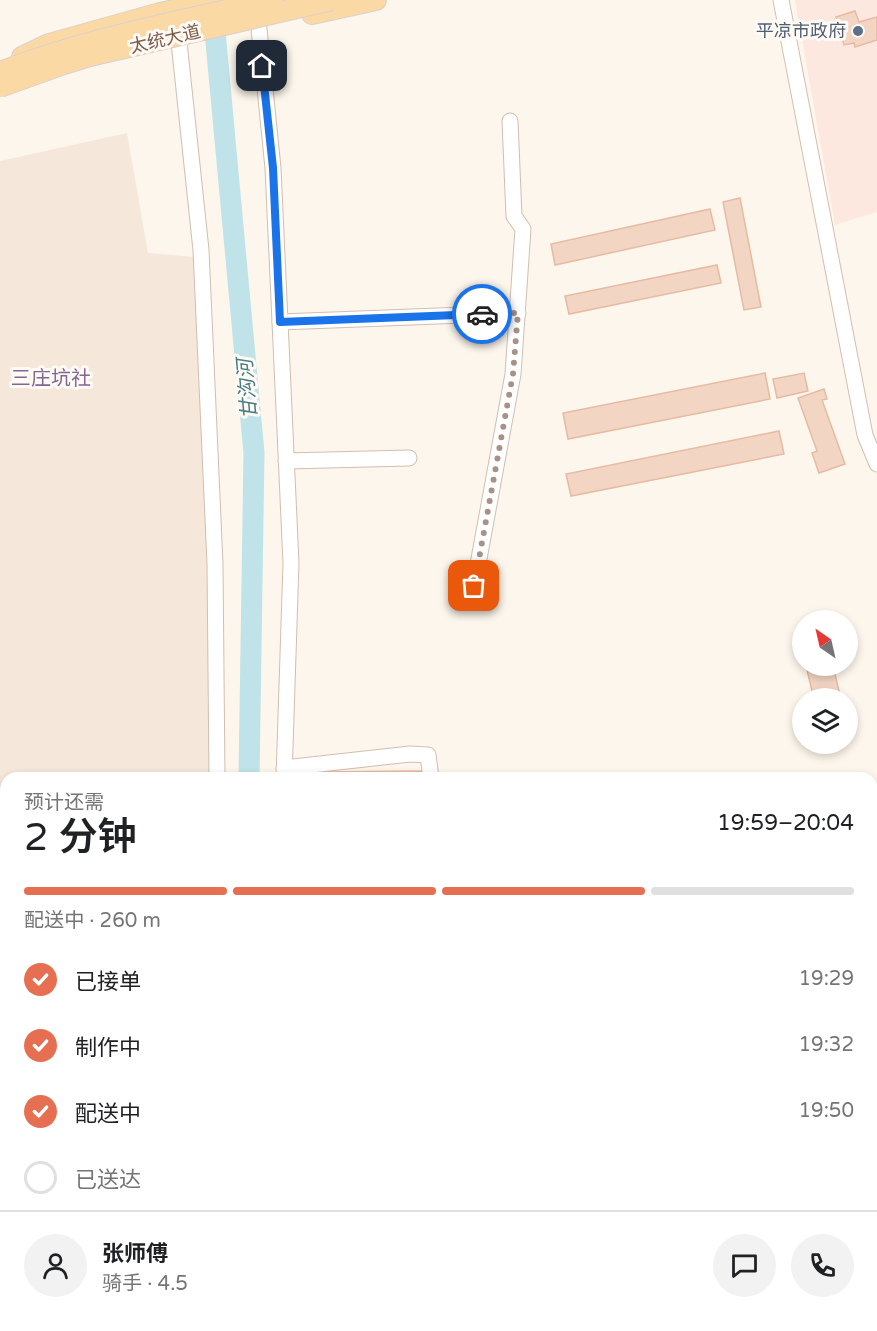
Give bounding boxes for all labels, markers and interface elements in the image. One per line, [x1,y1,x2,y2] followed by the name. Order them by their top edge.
[127,20,203,58] street label: 太统大道
[756,20,846,42] place label: 平凉市政府
[851,24,865,38] marker: 平凉市政府
[236,40,287,91] pin
[245,49,278,82] icon: home
[452,284,512,344] courier
[466,298,499,331] icon: car
[233,354,263,420] water label: 甘沟河
[11,367,91,391] district label: 三庄坑社
[448,560,499,611] pin
[457,569,490,602] icon: bag
[792,610,858,676] north arrow
[792,610,858,754] map controls
[792,688,858,754] button: layers
[24,791,104,815] text: 预计还需
[717,810,854,836] text: 19:59–20:04
[24,814,137,861] text: 2 分钟
[24,909,161,933] text: 配送中 · 260 m
[24,963,57,996] icon: check
[799,967,854,991] text: 19:29
[75,969,141,995] text: 已接单
[24,1029,57,1062] icon: check
[799,1033,854,1057] text: 19:32
[75,1035,141,1061] text: 制作中
[24,1095,57,1128] icon: check
[799,1099,854,1123] text: 19:50
[75,1101,141,1127] text: 配送中
[75,1167,141,1193] text: 已送达
[24,1234,87,1297] button: person
[713,1234,776,1297] button: chat
[791,1234,854,1297] button: phone
[102,1241,168,1267] text: 张师傅
[102,1272,188,1296] text: 骑手 · 4.5

